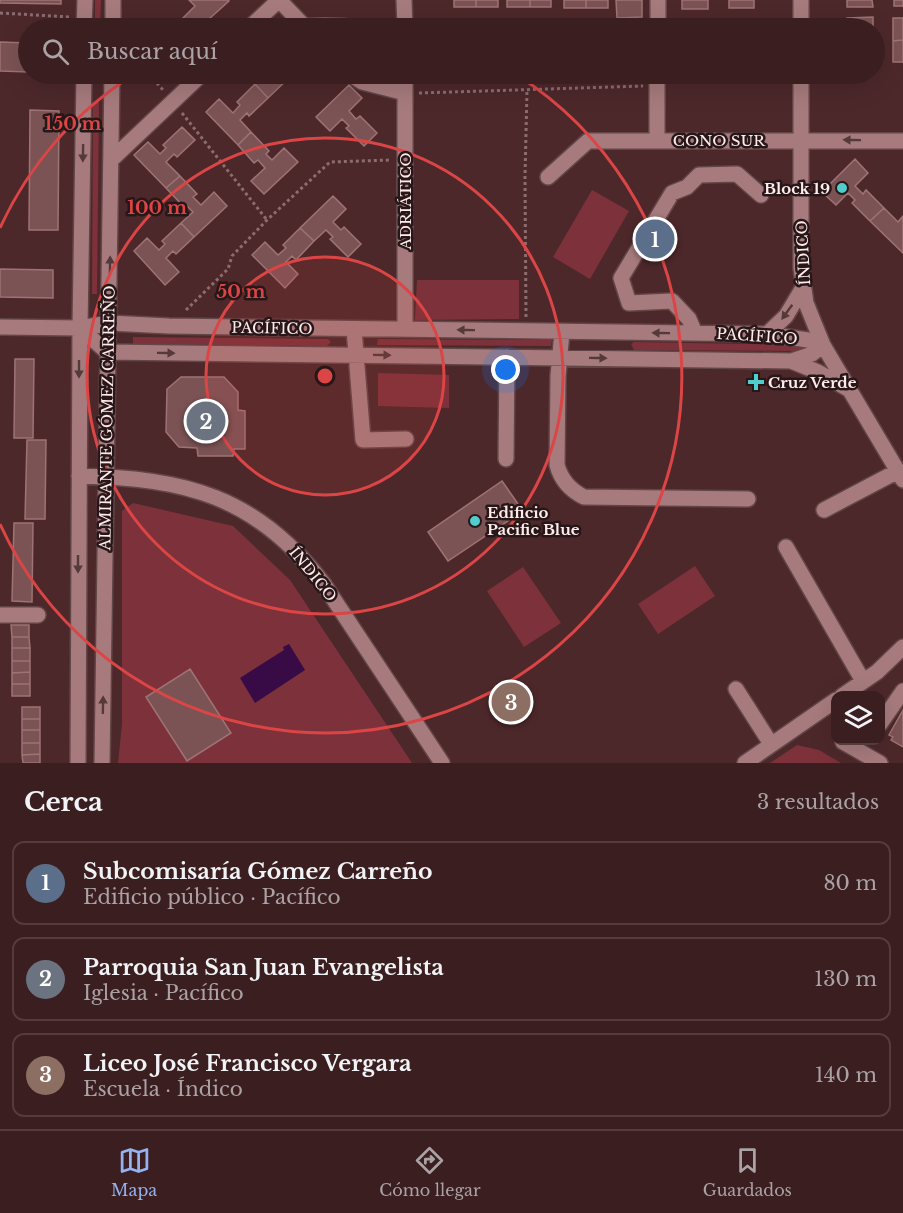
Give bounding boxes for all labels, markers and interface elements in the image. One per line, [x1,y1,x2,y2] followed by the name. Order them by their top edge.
[18,18,885,84] search box
[39,35,72,68] icon: search
[87,38,218,65] text: Buscar aquí
[45,113,102,135] text: 150 m
[673,131,766,150] street label: CONO SUR
[842,135,861,145] one-way arrow
[78,143,88,162] one-way arrow
[396,152,415,251] street label: ADRIÁTICO
[764,179,830,198] place label: Block 19
[835,181,849,195] marker: Block 19
[127,197,187,219] text: 100 m
[636,216,674,262] pin: 1
[792,220,814,286] street label: ÍNDICO
[105,255,115,274] one-way arrow
[217,281,266,303] text: 50 m
[95,285,119,552] street label: ALMIRANTE GÓMEZ CARREÑO
[781,303,793,319] one-way arrow
[231,318,313,338] street label: PACÍFICO
[716,324,798,348] street label: PACÍFICO
[456,325,475,335] one-way arrow
[651,328,670,338] one-way arrow
[156,348,175,357] one-way arrow
[372,350,391,360] one-way arrow
[588,353,607,363] one-way arrow
[491,355,520,384] your location
[75,359,84,378] one-way arrow
[315,366,335,386] centre of rings
[768,373,857,392] place label: Cruz Verde
[749,375,763,389] marker: Cruz Verde
[186,398,226,444] pin: 2
[487,503,580,539] place label: Edificio Pacific Blue
[468,514,482,528] marker: Edificio Pacific Blue
[285,543,341,605] street label: ÍNDICO
[73,554,83,573] one-way arrow
[492,680,530,724] pin: 3
[831,691,885,745] map controls
[831,691,885,745] button: layers
[98,695,107,714] one-way arrow
[24,786,103,818] text: Cerca
[757,790,879,814] text: 3 resultados
[83,858,433,885] text: Subcomisaría Gómez Carreño
[41,871,50,895] text: 1
[823,871,877,895] text: 80 m
[83,885,341,909] text: Edificio público · Pacífico
[83,954,444,981] text: Parroquia San Juan Evangelista
[39,967,52,991] text: 2
[814,967,877,991] text: 130 m
[83,981,244,1005] text: Iglesia · Pacífico
[83,1050,412,1077] text: Liceo José Francisco Vergara
[39,1063,52,1087] text: 3
[815,1063,877,1087] text: 140 m
[83,1077,243,1101] text: Escuela · Índico
[111,1144,157,1200] tab: Mapa
[379,1144,481,1200] tab: Cómo llegar
[703,1144,792,1200] tab: Guardados

